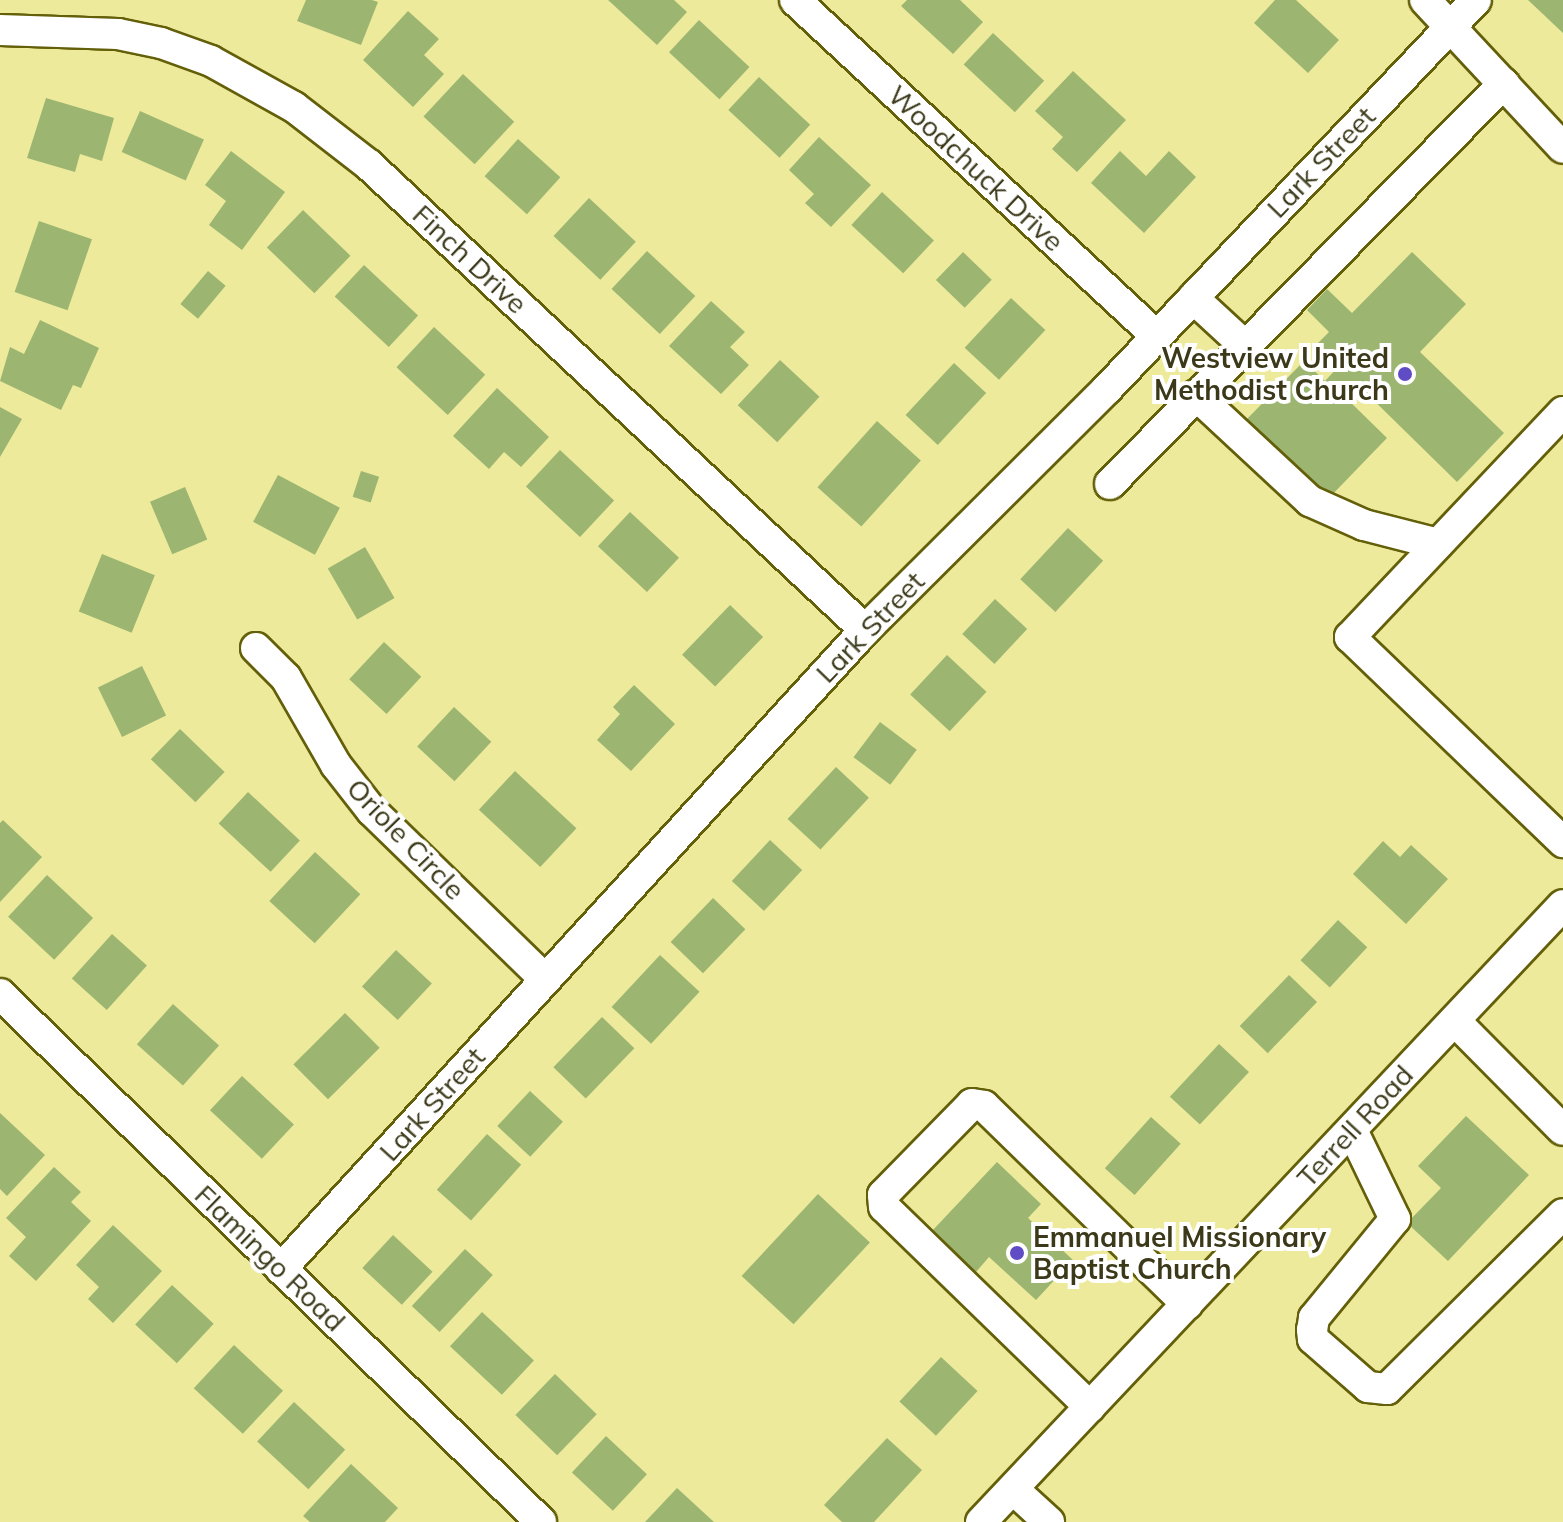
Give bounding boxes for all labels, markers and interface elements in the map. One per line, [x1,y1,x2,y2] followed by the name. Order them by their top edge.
[881,78,1071,258] street label: Woodchuck Drive
[1260,99,1382,225] street label: Lark Street
[406,198,534,320] street label: Finch Drive
[1154,341,1389,407] place label: Westview United Methodist Church
[1396,365,1414,383] marker: Westview United Methodist Church
[809,564,931,690] street label: Lark Street
[340,772,472,906] street label: Oriole Circle
[372,1040,492,1168] street label: Lark Street
[1290,1058,1420,1194] street label: Terrell Road
[188,1178,352,1338] street label: Flamingo Road
[1033,1220,1326,1286] place label: Emmanuel Missionary Baptist Church
[1008,1244,1026,1262] marker: Emmanuel Missionary Baptist Church

